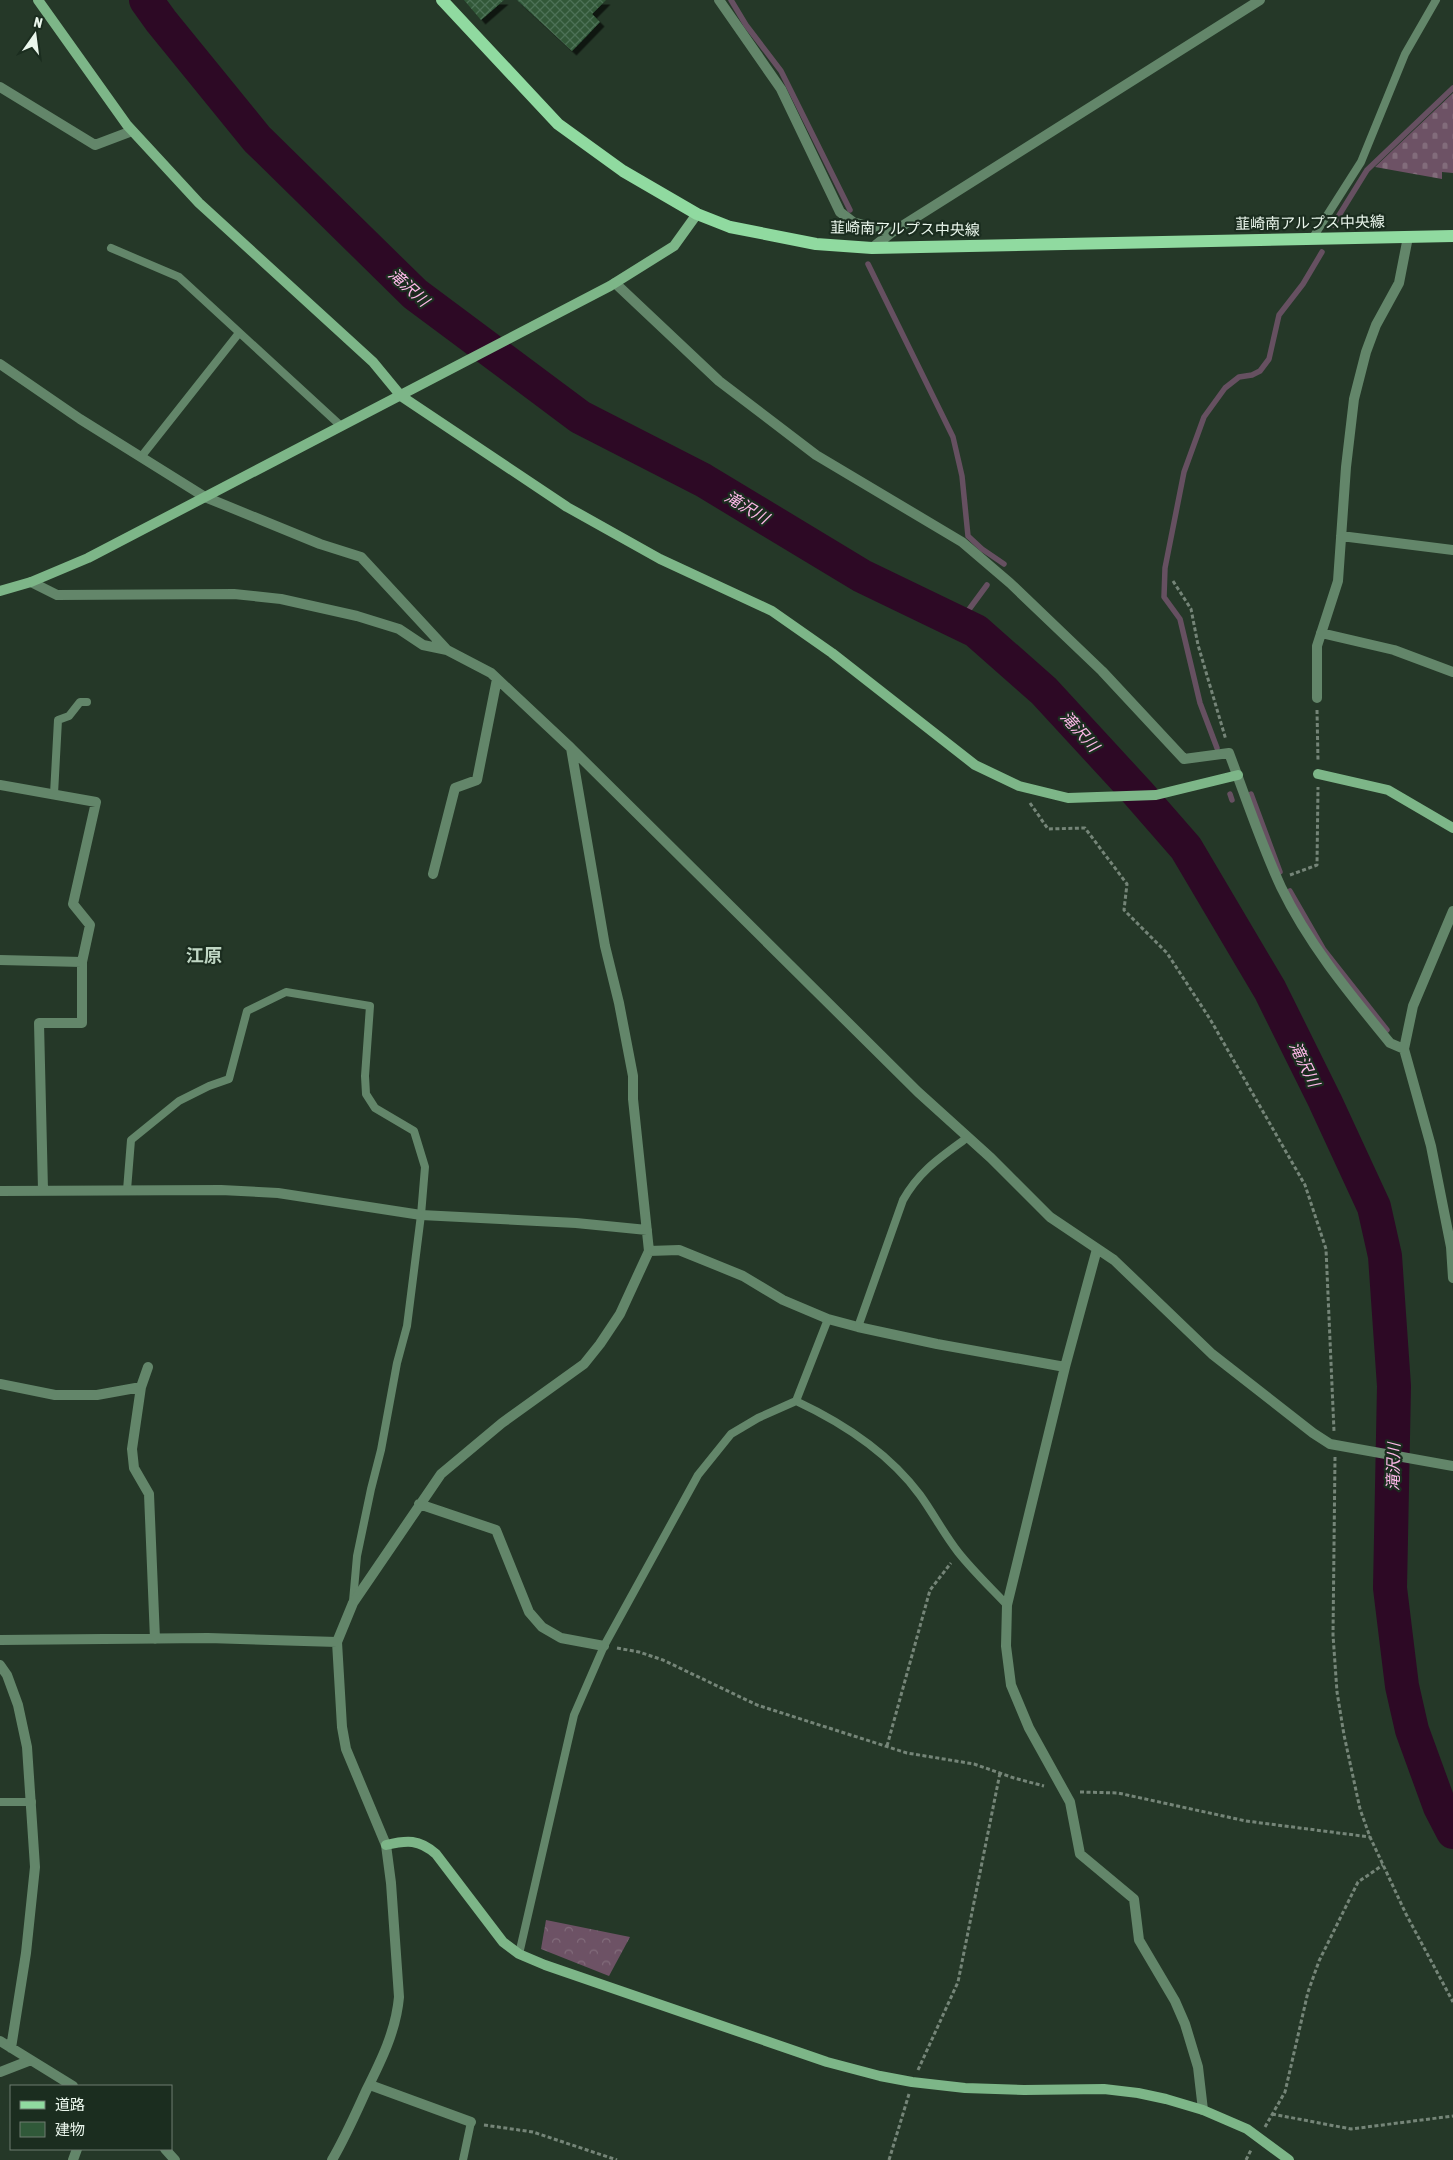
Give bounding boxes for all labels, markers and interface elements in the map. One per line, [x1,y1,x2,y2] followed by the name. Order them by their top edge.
[10,10,60,60] north arrow
[32,14,44,31] text: N
[1235,213,1385,232] street label: 韮崎南アルプス中央線
[830,219,980,238] street label: 韮崎南アルプス中央線
[385,264,434,311] water label: 滝沢川
[722,487,774,528] water label: 滝沢川
[1057,707,1104,756] water label: 滝沢川
[186,945,222,966] district label: 江原
[1286,1038,1324,1091] water label: 滝沢川
[1384,1441,1402,1491] water label: 滝沢川
[10,2085,172,2150] legend
[55,2096,85,2113] text: 道路
[55,2121,85,2138] text: 建物

